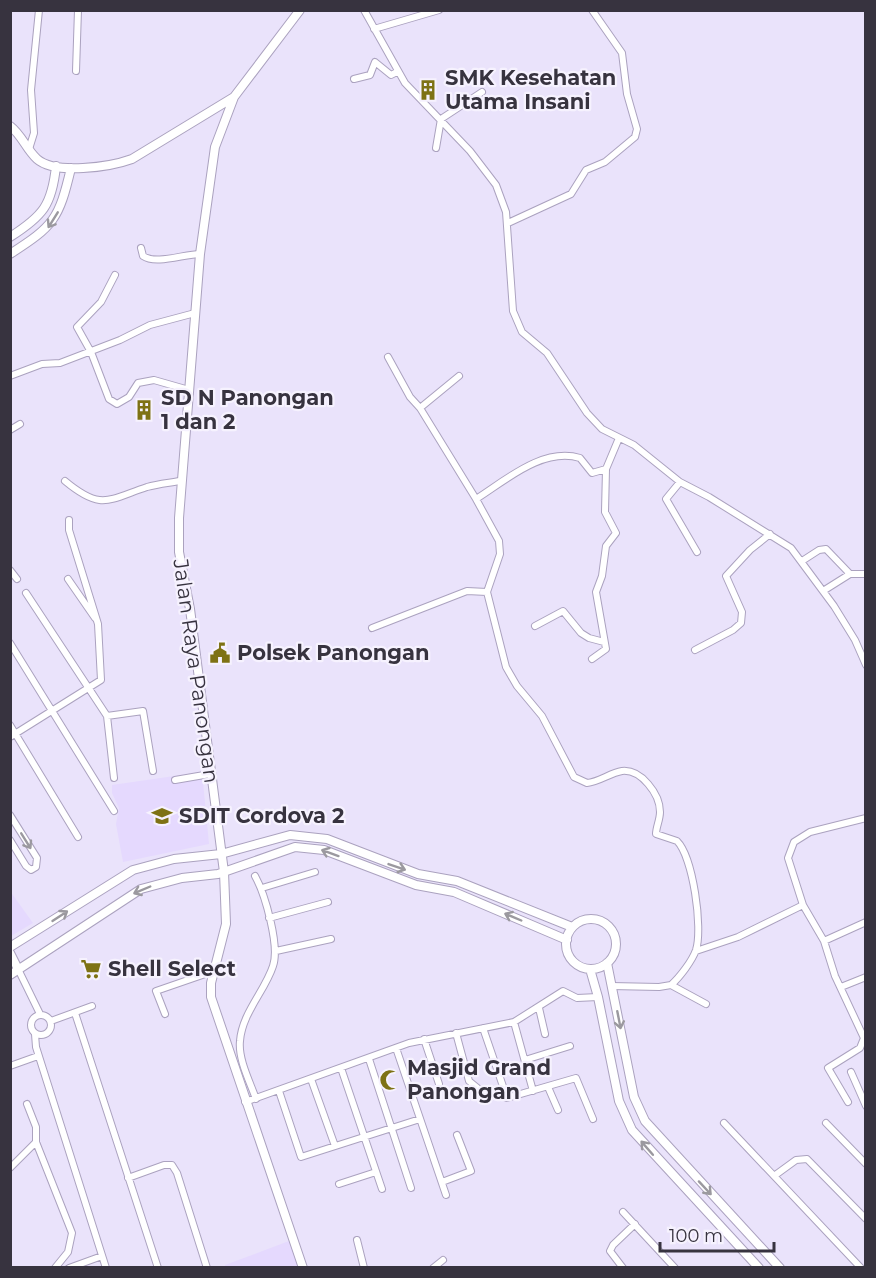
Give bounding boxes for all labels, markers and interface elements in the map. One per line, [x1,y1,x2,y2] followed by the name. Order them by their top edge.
[445,65,616,114] place label: SMK Kesehatan Utama Insani
[416,78,440,102] building icon: SMK Kesehatan Utama Insani
[47,211,59,228] one-way arrow
[161,385,334,434] place label: SD N Panongan 1 dan 2
[132,398,156,422] building icon: SD N Panongan 1 dan 2
[168,556,225,785] street label: Jalan Raya Panongan
[237,640,429,665] place label: Polsek Panongan
[208,641,232,665] public building icon: Polsek Panongan
[179,803,344,828] place label: SDIT Cordova 2
[150,804,174,828] school or university icon: SDIT Cordova 2
[21,832,33,849] one-way arrow
[321,846,340,857] one-way arrow
[387,862,406,873] one-way arrow
[134,885,152,896] one-way arrow
[52,910,68,922] one-way arrow
[504,910,522,921] one-way arrow
[108,956,236,981] place label: Shell Select
[79,957,103,981] supermarket icon: Shell Select
[614,1010,625,1030] one-way arrow
[407,1055,551,1104] place label: Masjid Grand Panongan
[378,1068,402,1092] mosque icon: Masjid Grand Panongan
[640,1141,654,1156] one-way arrow
[698,1180,712,1195] one-way arrow
[660,1215,774,1253] scale bar
[669,1225,723,1247] text: 100 m

